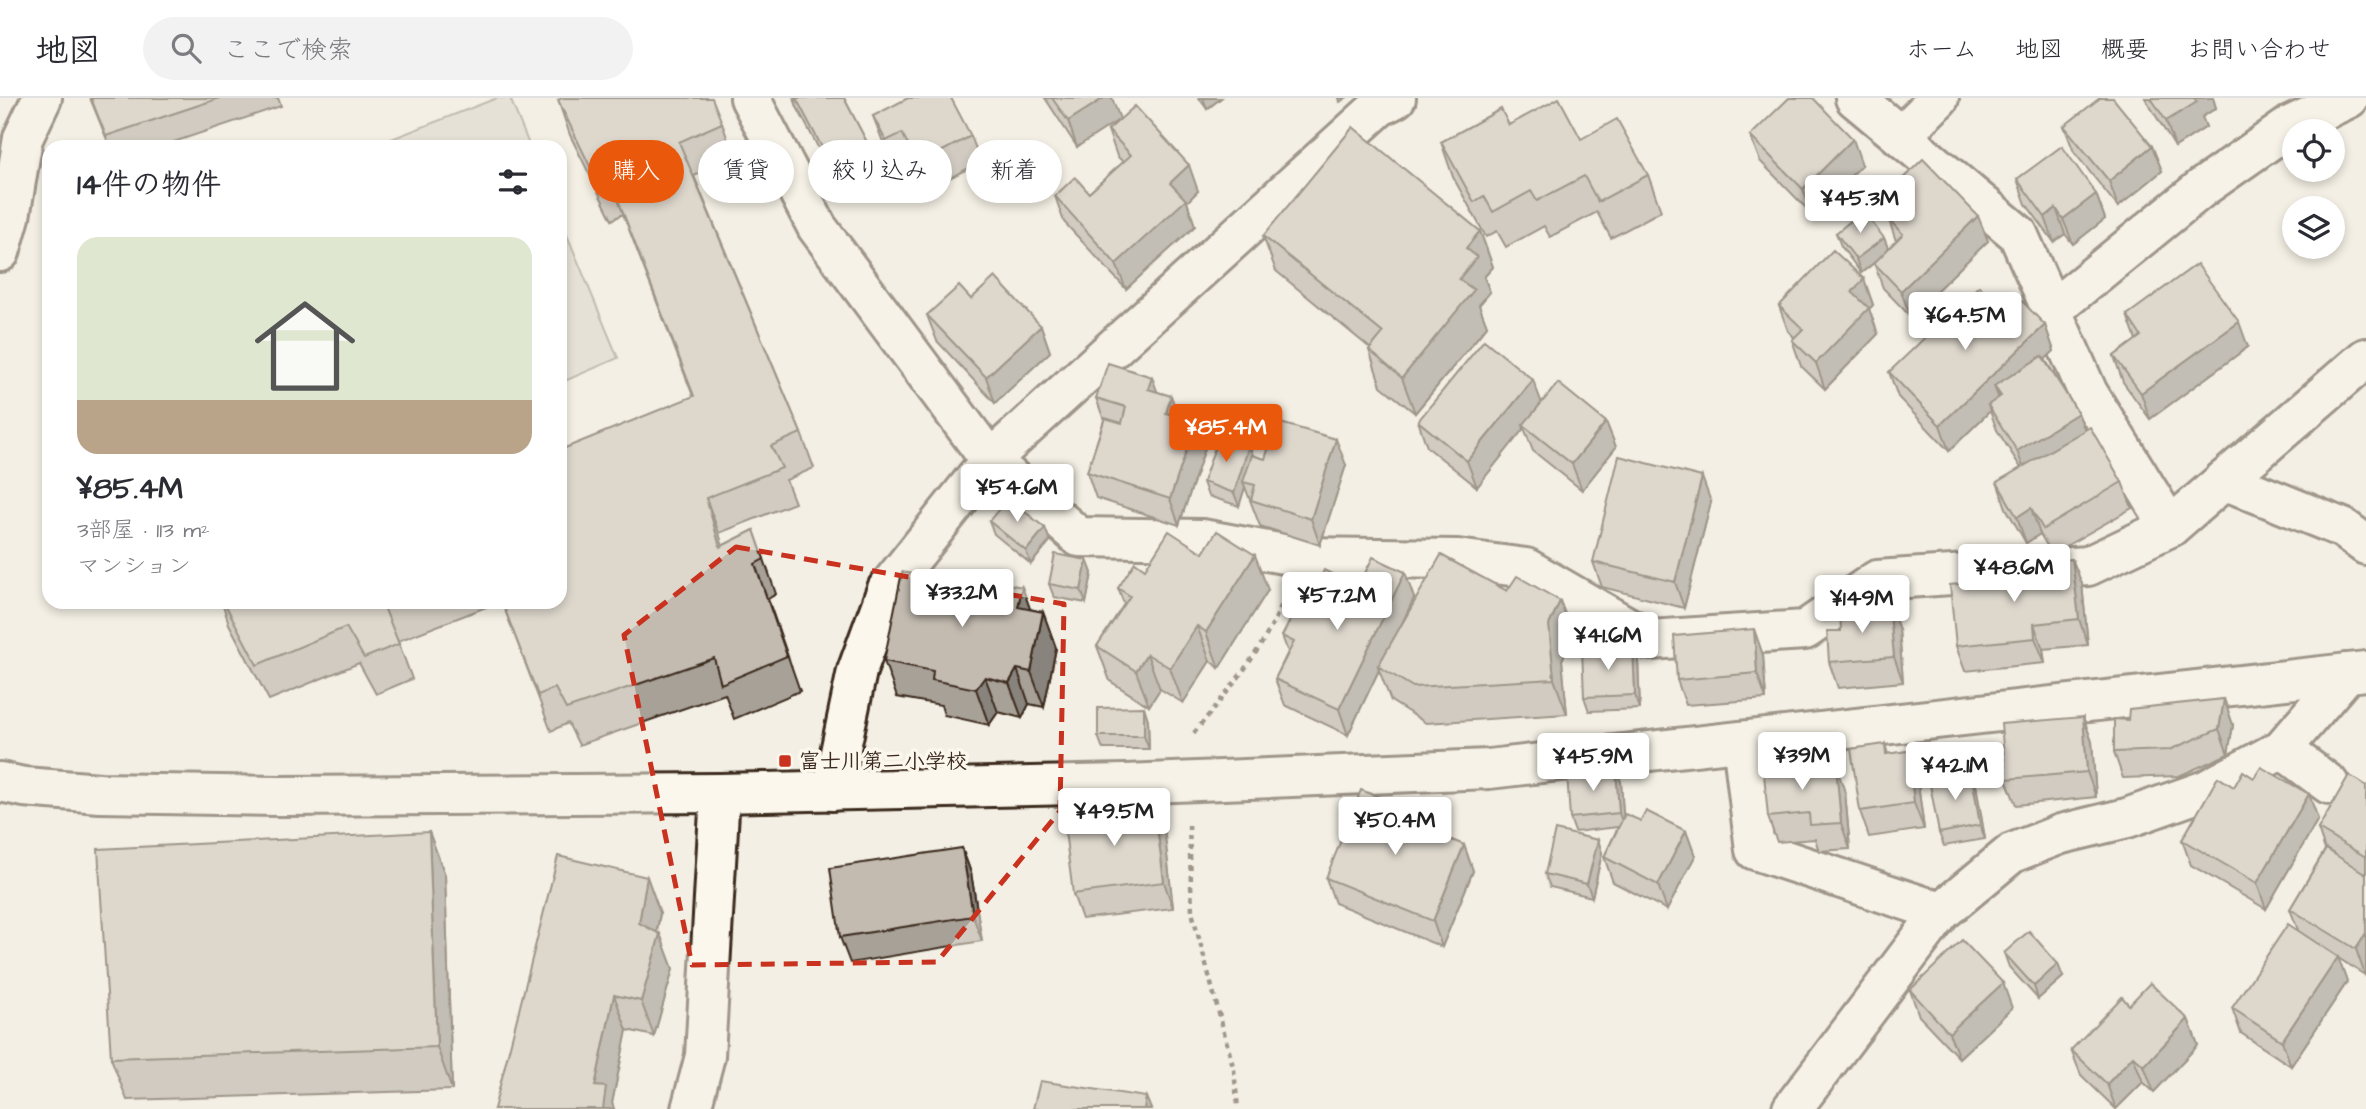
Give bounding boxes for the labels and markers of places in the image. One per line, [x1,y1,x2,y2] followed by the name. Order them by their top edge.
[1803,176,1917,235] pin: ¥45.3M
[1908,292,2022,352] pin: ¥64.5M
[1169,404,1283,464] pin: ¥85.4M
[960,464,1074,524] pin: ¥54.6M
[1957,545,2071,604] pin: ¥48.6M
[905,570,1019,629] pin: ¥33.2M
[1280,573,1394,632] pin: ¥57.2M
[1813,575,1911,635] pin: ¥149M
[1551,612,1665,672] pin: ¥41.6M
[1761,732,1843,792] pin: ¥39M
[1536,734,1650,793] pin: ¥45.9M
[1898,742,2012,802] pin: ¥42.1M
[799,747,967,776] place label: 富士川第二小学校
[777,753,793,769] marker: 富士川第二小学校
[1057,788,1171,848] pin: ¥49.5M
[1338,798,1452,857] pin: ¥50.4M

